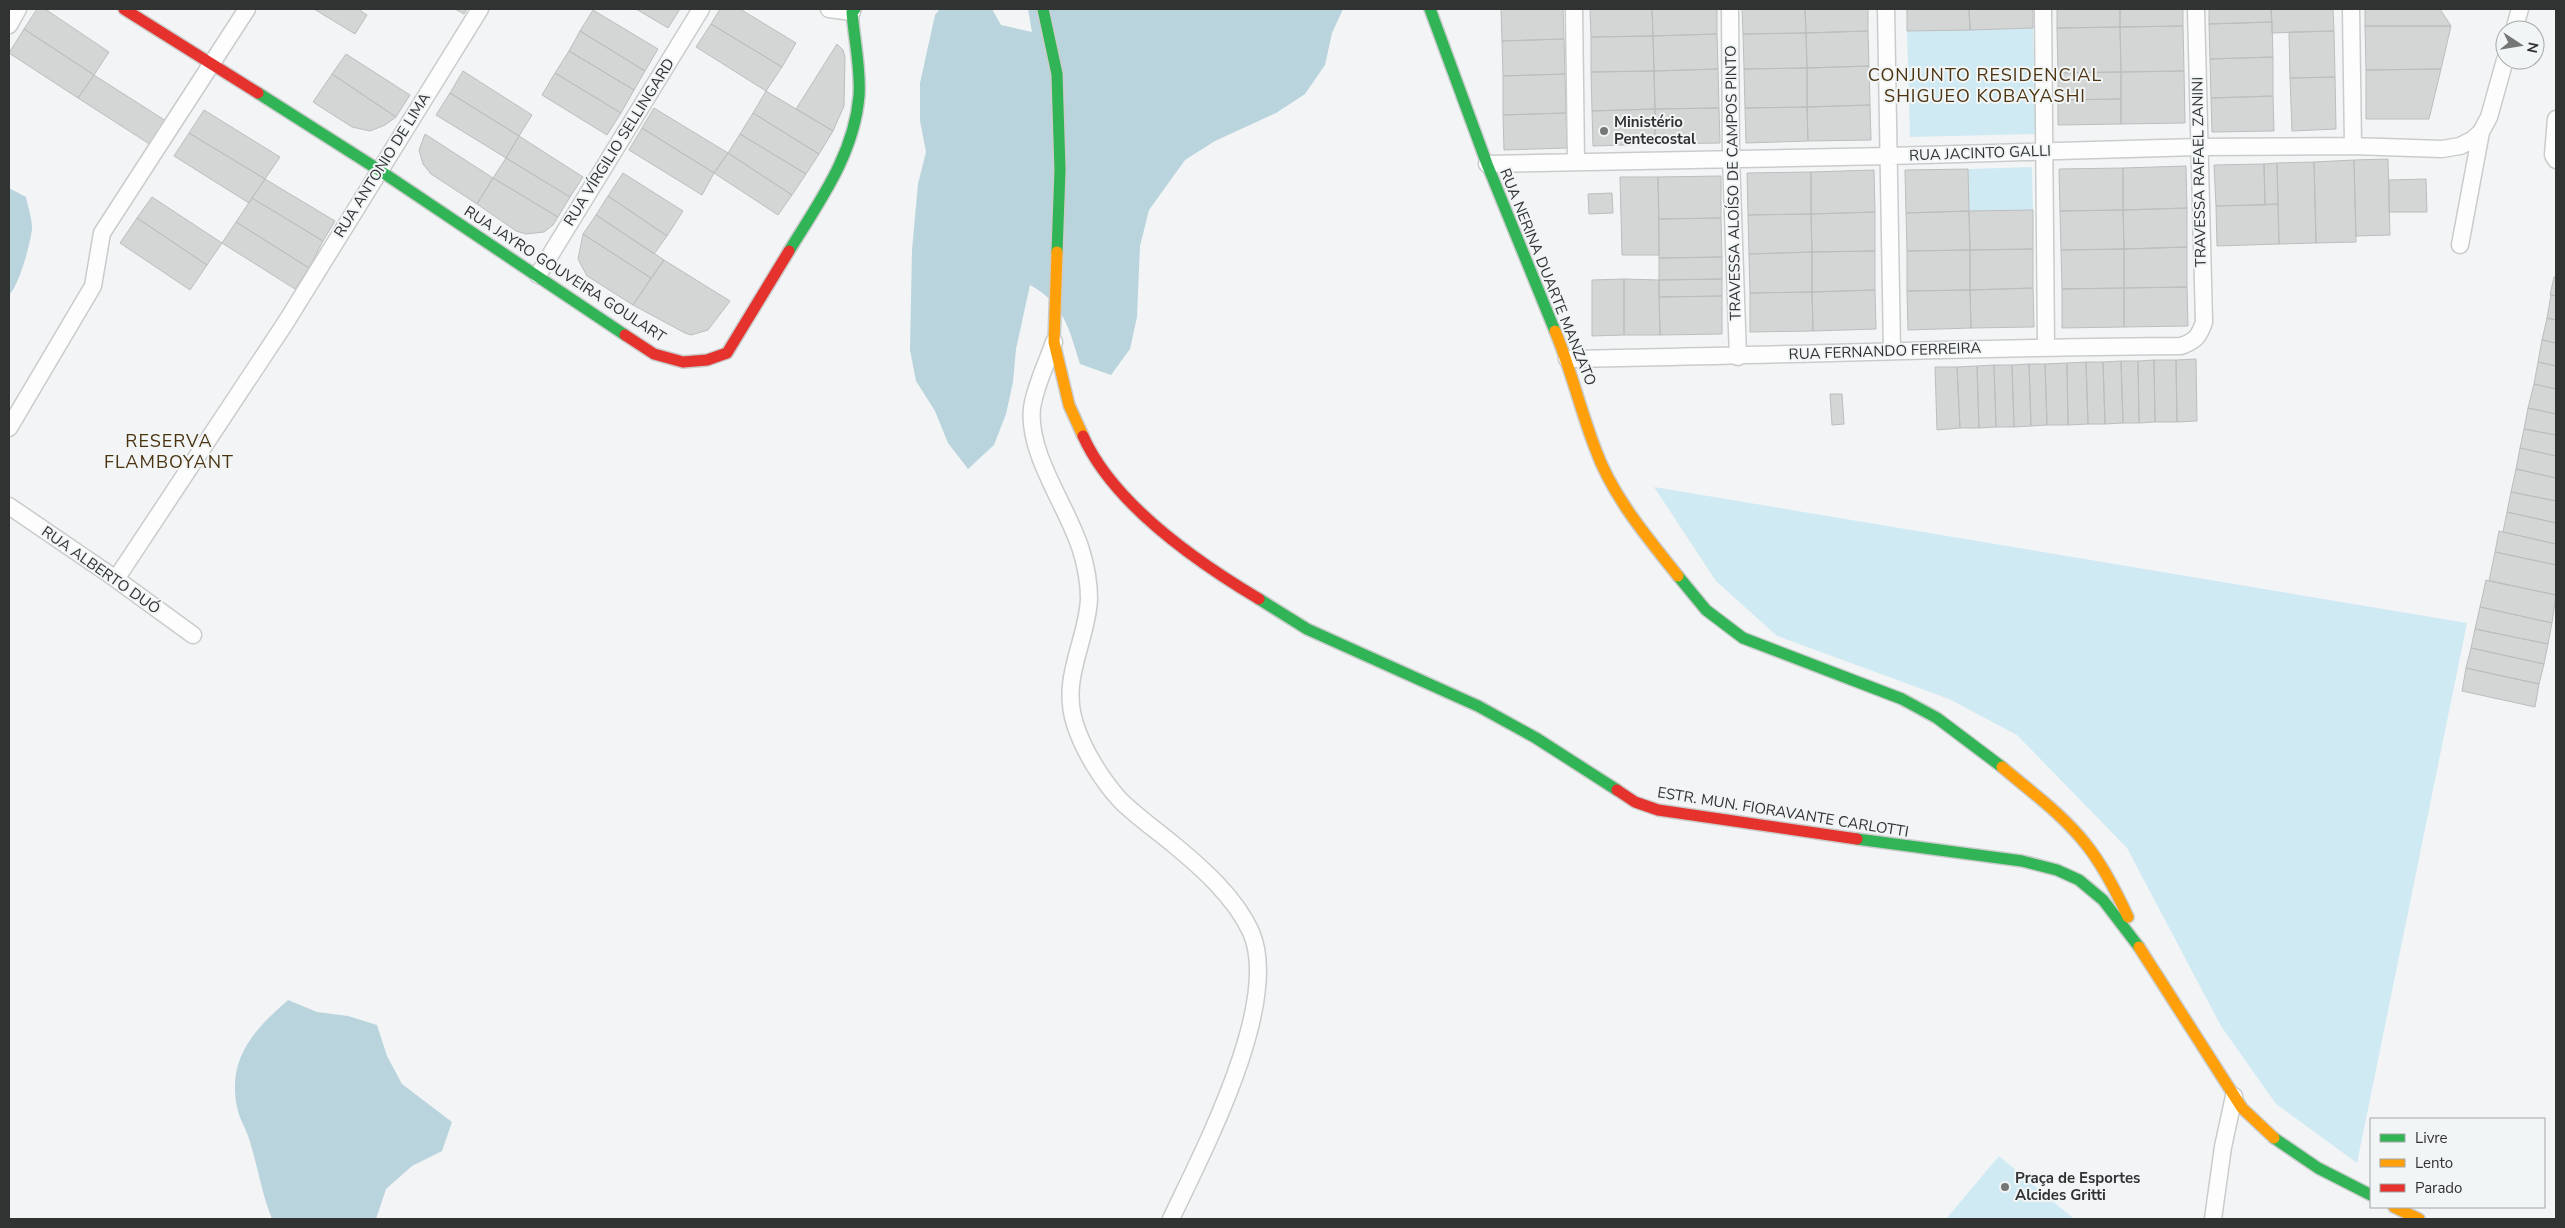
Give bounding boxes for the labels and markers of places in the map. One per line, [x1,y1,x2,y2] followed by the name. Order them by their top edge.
[1614,112,1696,149] place label: Ministério Pentecostal
[1598,125,1610,137] marker: Ministério Pentecostal
[2015,1168,2140,1205] place label: Praça de Esportes Alcides Gritti
[1999,1181,2011,1193] marker: Praça de Esportes Alcides Gritti

